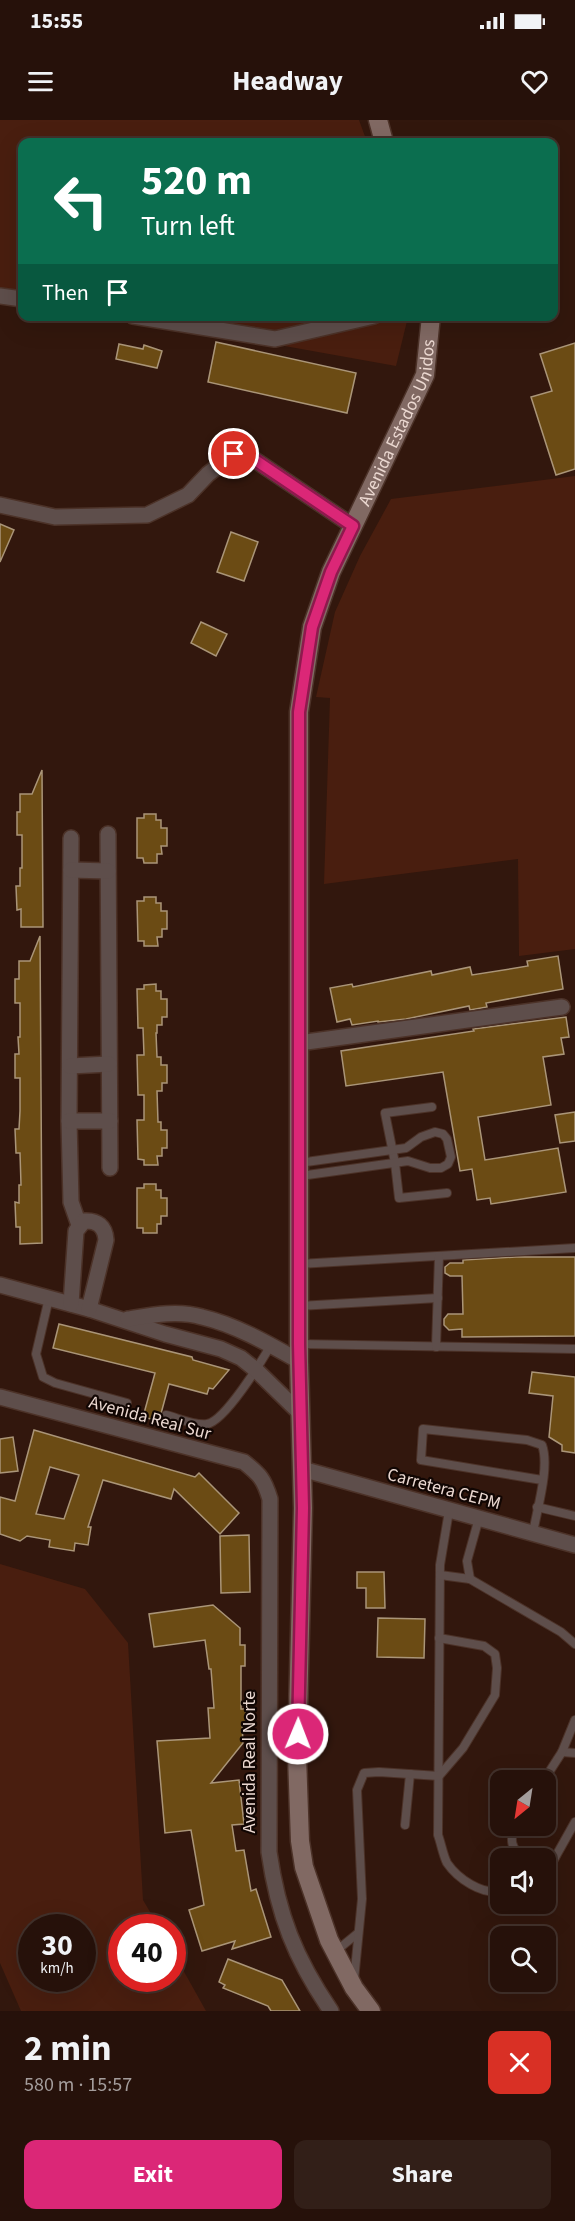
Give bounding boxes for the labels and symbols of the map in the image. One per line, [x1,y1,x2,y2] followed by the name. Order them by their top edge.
[352,338,441,510] street label: Avenida Estados Unidos
[208,428,259,479] pin
[86,1390,215,1447] street label: Avenida Real Sur
[384,1462,504,1516] street label: Carretera CEPM
[237,1691,262,1833] street label: Avenida Real Norte
[266,1702,330,1766] position arrow
[490,1770,556,1836] north arrow
[108,1914,186,1992] speed limit sign: 40

